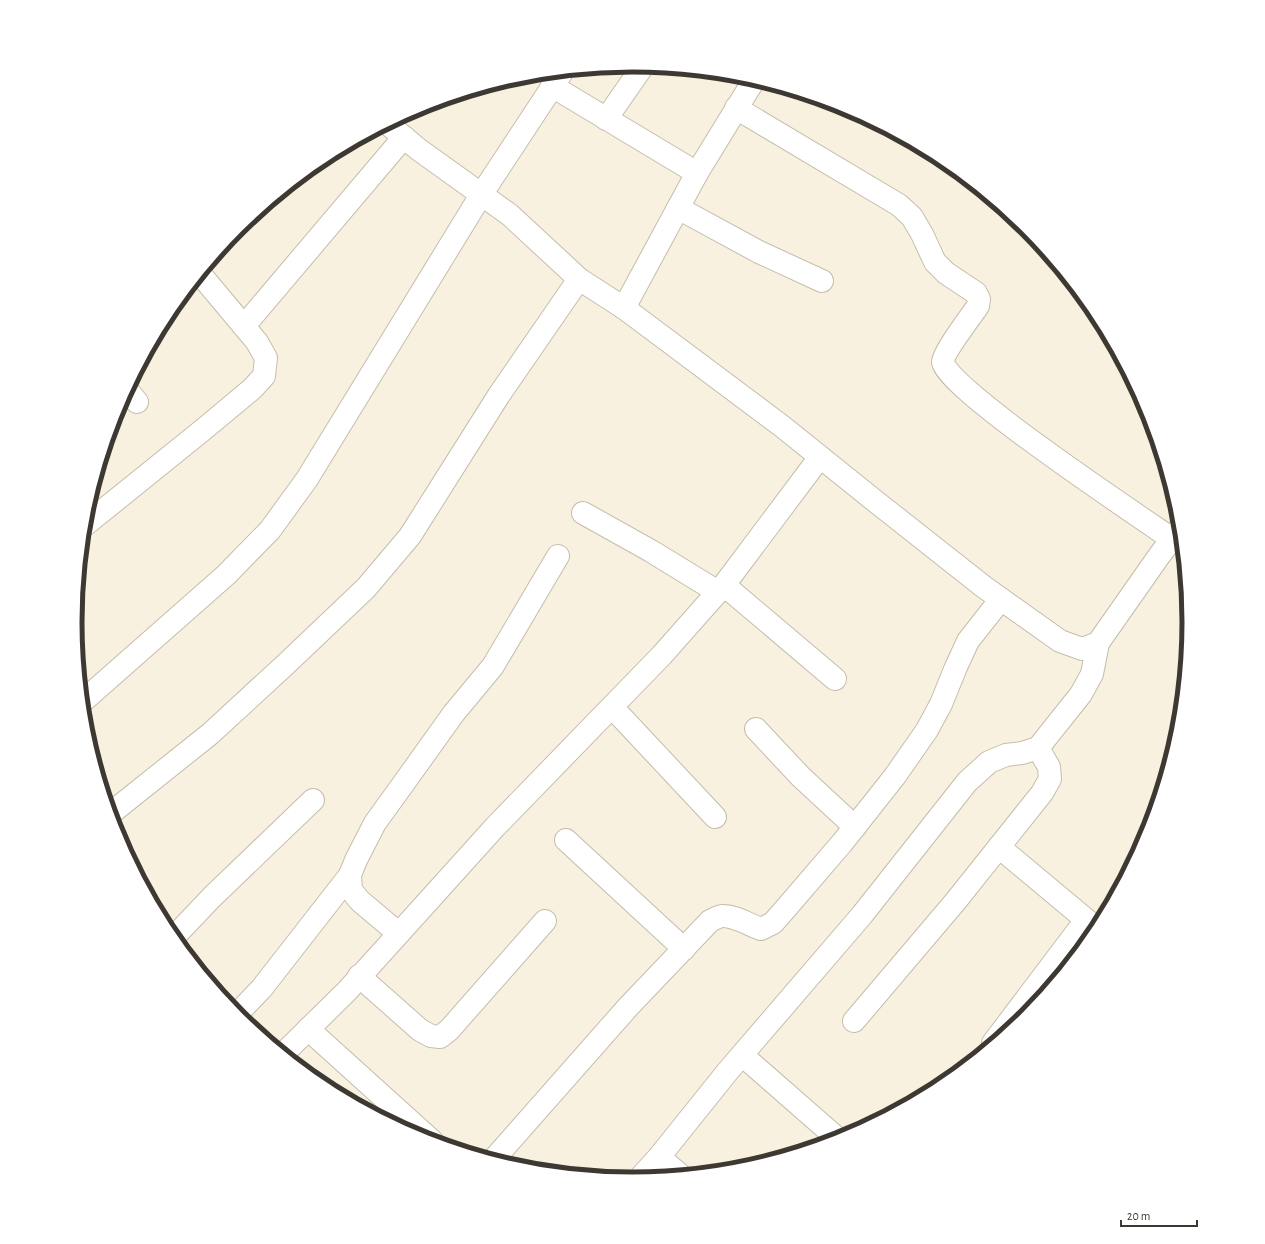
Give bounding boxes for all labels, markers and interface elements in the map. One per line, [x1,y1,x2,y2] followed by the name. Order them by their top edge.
[1121,1202,1197,1228] scale bar
[1127,1210,1150,1222] text: 20 m

